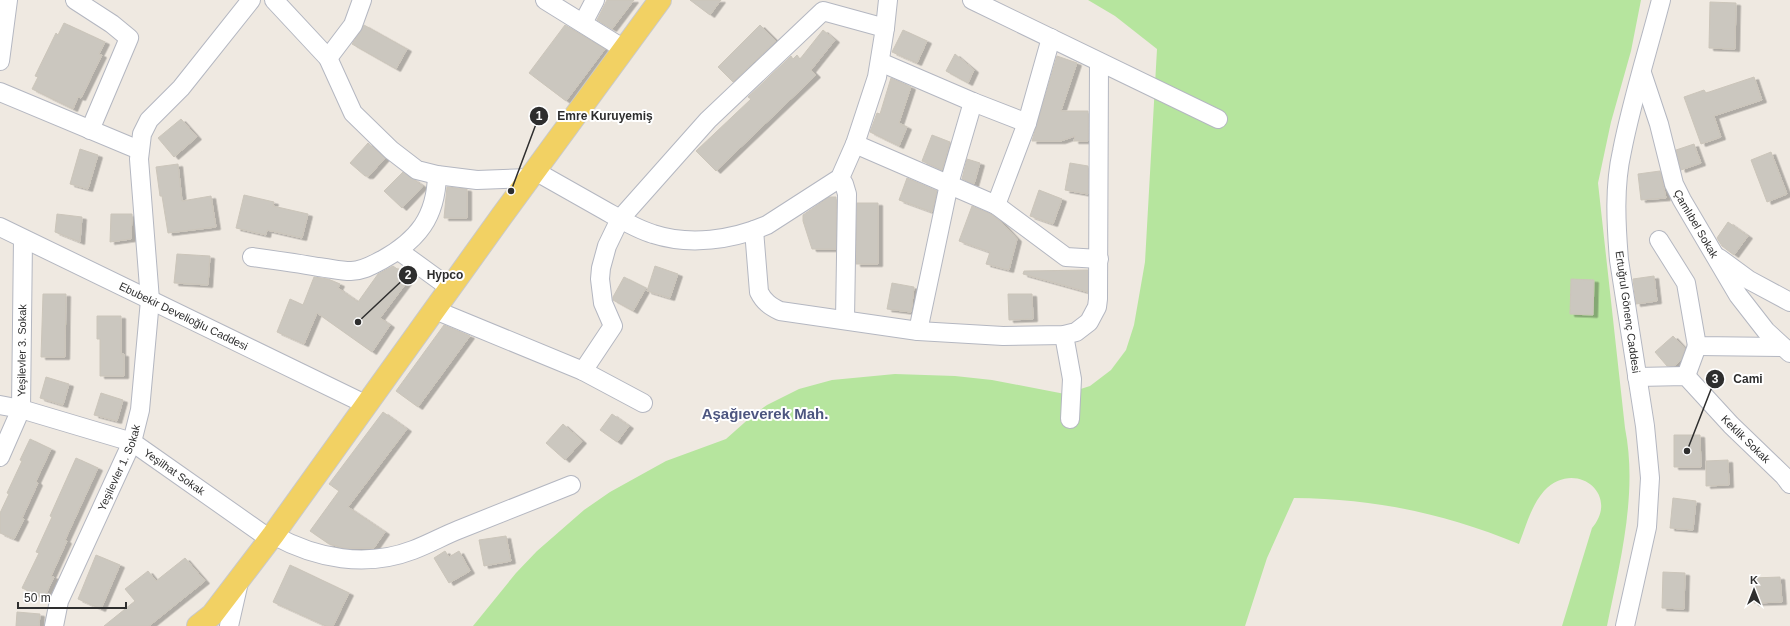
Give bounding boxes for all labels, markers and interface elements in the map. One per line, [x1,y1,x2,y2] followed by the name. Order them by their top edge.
[529,104,660,128] callout: Emre Kuruyemiş
[536,109,543,123] text: 1
[557,109,653,123] text: Emre Kuruyemiş
[1672,187,1721,260] street label: Çamlıbel Sokak
[1613,250,1643,374] street label: Ertuğrul Gönenç Caddesi
[398,263,471,287] callout: Hypco
[405,268,412,282] text: 2
[427,268,463,282] text: Hypco
[117,280,250,352] street label: Ebubekir Develioğlu Caddesi
[15,304,28,397] street label: Yeşilevler 3. Sokak
[1705,367,1770,391] callout: Cami
[1712,372,1719,386] text: 3
[1733,372,1763,386] text: Cami
[702,405,828,422] district label: Aşağıeverek Mah.
[1719,413,1773,466] street label: Keklik Sokak
[95,423,142,512] street label: Yeşilevler 1. Sokak
[142,446,208,498] street label: Yeşilhat Sokak
[1734,570,1774,610] north arrow
[1750,574,1758,586] text: K
[18,584,126,610] scale bar
[24,591,51,605] text: 50 m

